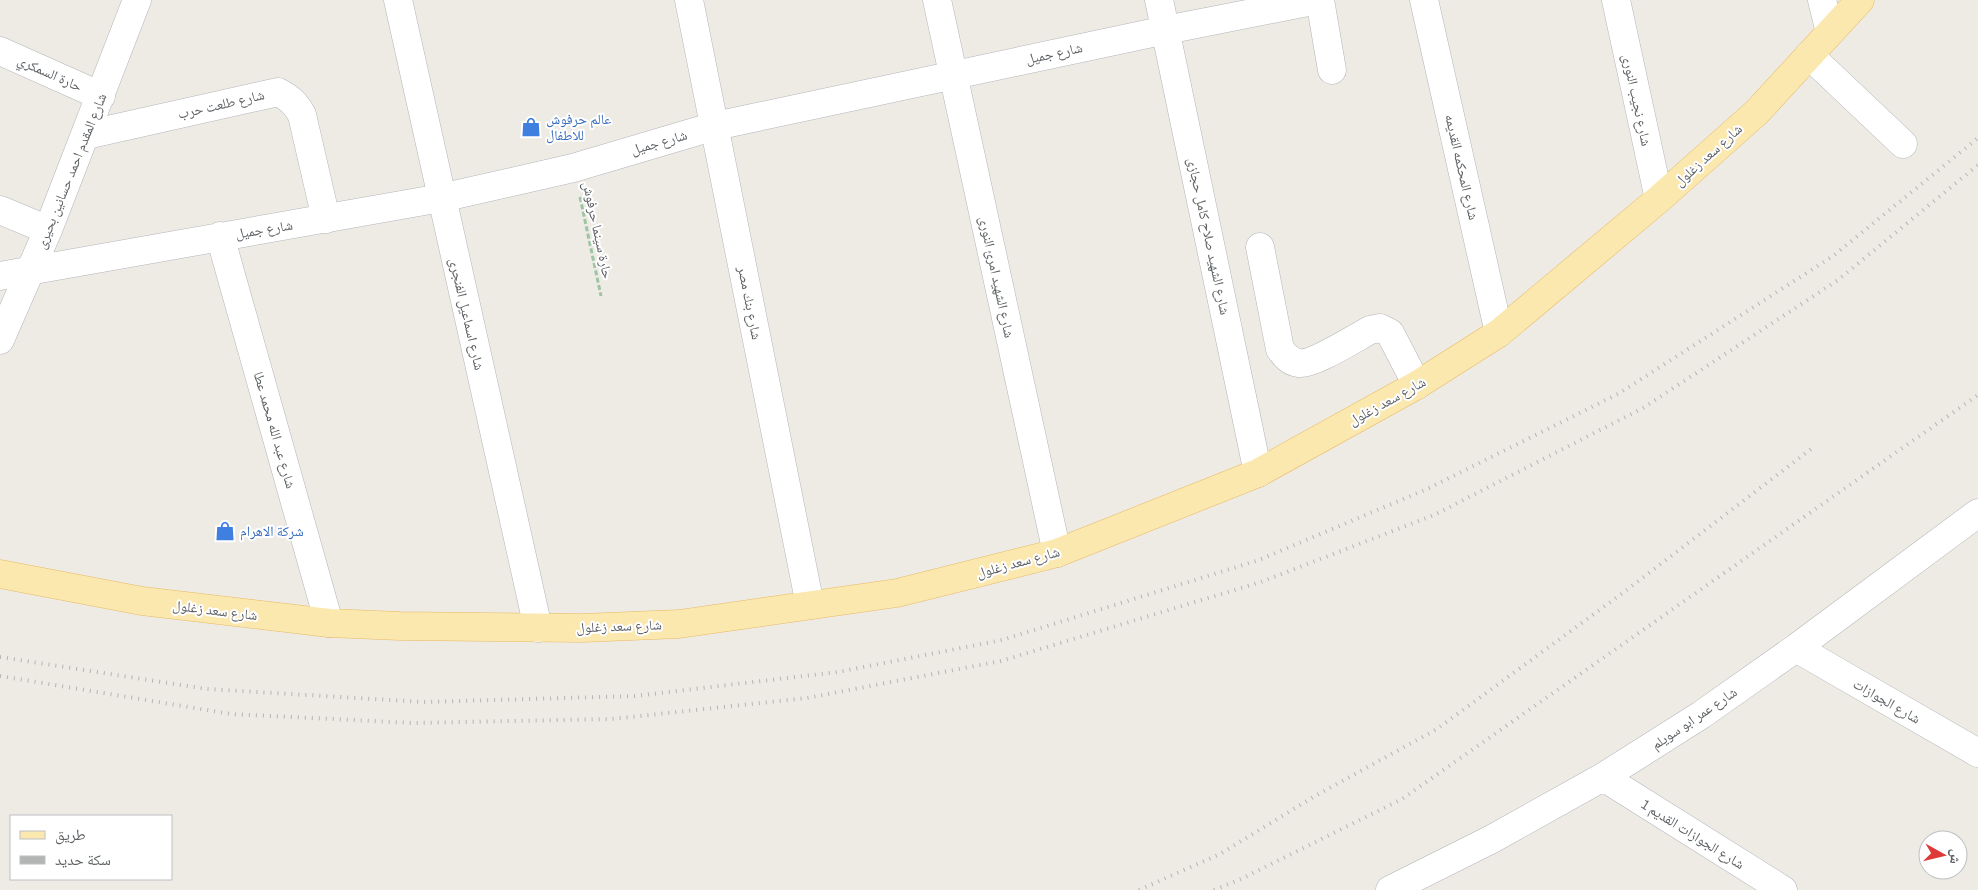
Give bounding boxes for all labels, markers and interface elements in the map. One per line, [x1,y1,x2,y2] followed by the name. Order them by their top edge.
[1024,38,1084,69] street label: شارع جميل
[14,51,85,98] street label: حارة السمكري
[1617,52,1656,148] street label: شارع نجيب النورى
[176,85,266,124] street label: شارع طلعت حرب
[31,91,111,252] street label: شارع المقدم احمد حسانين بحيرى
[546,110,611,144] place label: عالم حرفوش للاطفال
[1440,112,1483,222] street label: شارع المحكمه القديمه
[520,116,542,138] shop icon: عالم حرفوش للاطفال
[1670,120,1746,191] street label: شارع سعد زغلول
[629,125,690,160] street label: شارع جميل
[1183,156,1234,316] street label: شارع الشهيد صلاح كامل حجازى
[579,180,617,280] street label: حارة سينما حرفوش
[974,215,1019,340] street label: شارع الشهيد امرئ النورى
[234,216,294,243] street label: شارع جميل
[444,256,489,372] street label: شارع اسماعيل الفنجرى
[733,264,766,341] street label: شارع بنك مصر
[249,369,300,491] street label: شارع عبد الله محمد عطا
[1345,372,1429,430] street label: شارع سعد زغلول
[214,520,236,542] shop icon: شركة الاهرام
[240,522,304,541] place label: شركة الاهرام
[974,542,1062,583] street label: شارع سعد زغلول
[171,596,258,625] street label: شارع سعد زغلول
[576,616,662,637] street label: شارع سعد زغلول
[1850,674,1924,728] street label: شارع الجوازات
[1648,683,1741,754] street label: شارع عمر ابو سويلم
[1638,795,1748,874] street label: شارع الجوازات القديم 1
[10,815,172,880] legend
[55,824,86,845] text: طريق
[1918,830,1968,880] north arrow
[1946,848,1966,866] text: ش
[55,849,111,870] text: سكة حديد

